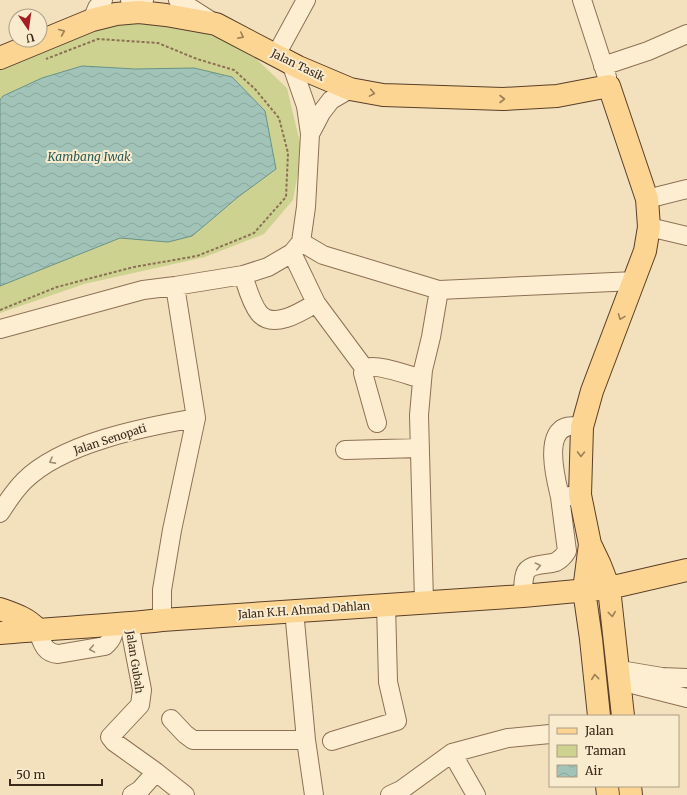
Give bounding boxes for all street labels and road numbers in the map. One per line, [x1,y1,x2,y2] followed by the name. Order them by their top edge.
[268,46,327,84] street label: Jalan Tasik
[71,421,149,458] street label: Jalan Senopati
[236,598,371,622] street label: Jalan K.H. Ahmad Dahlan
[123,629,147,695] street label: Jalan Gubah

